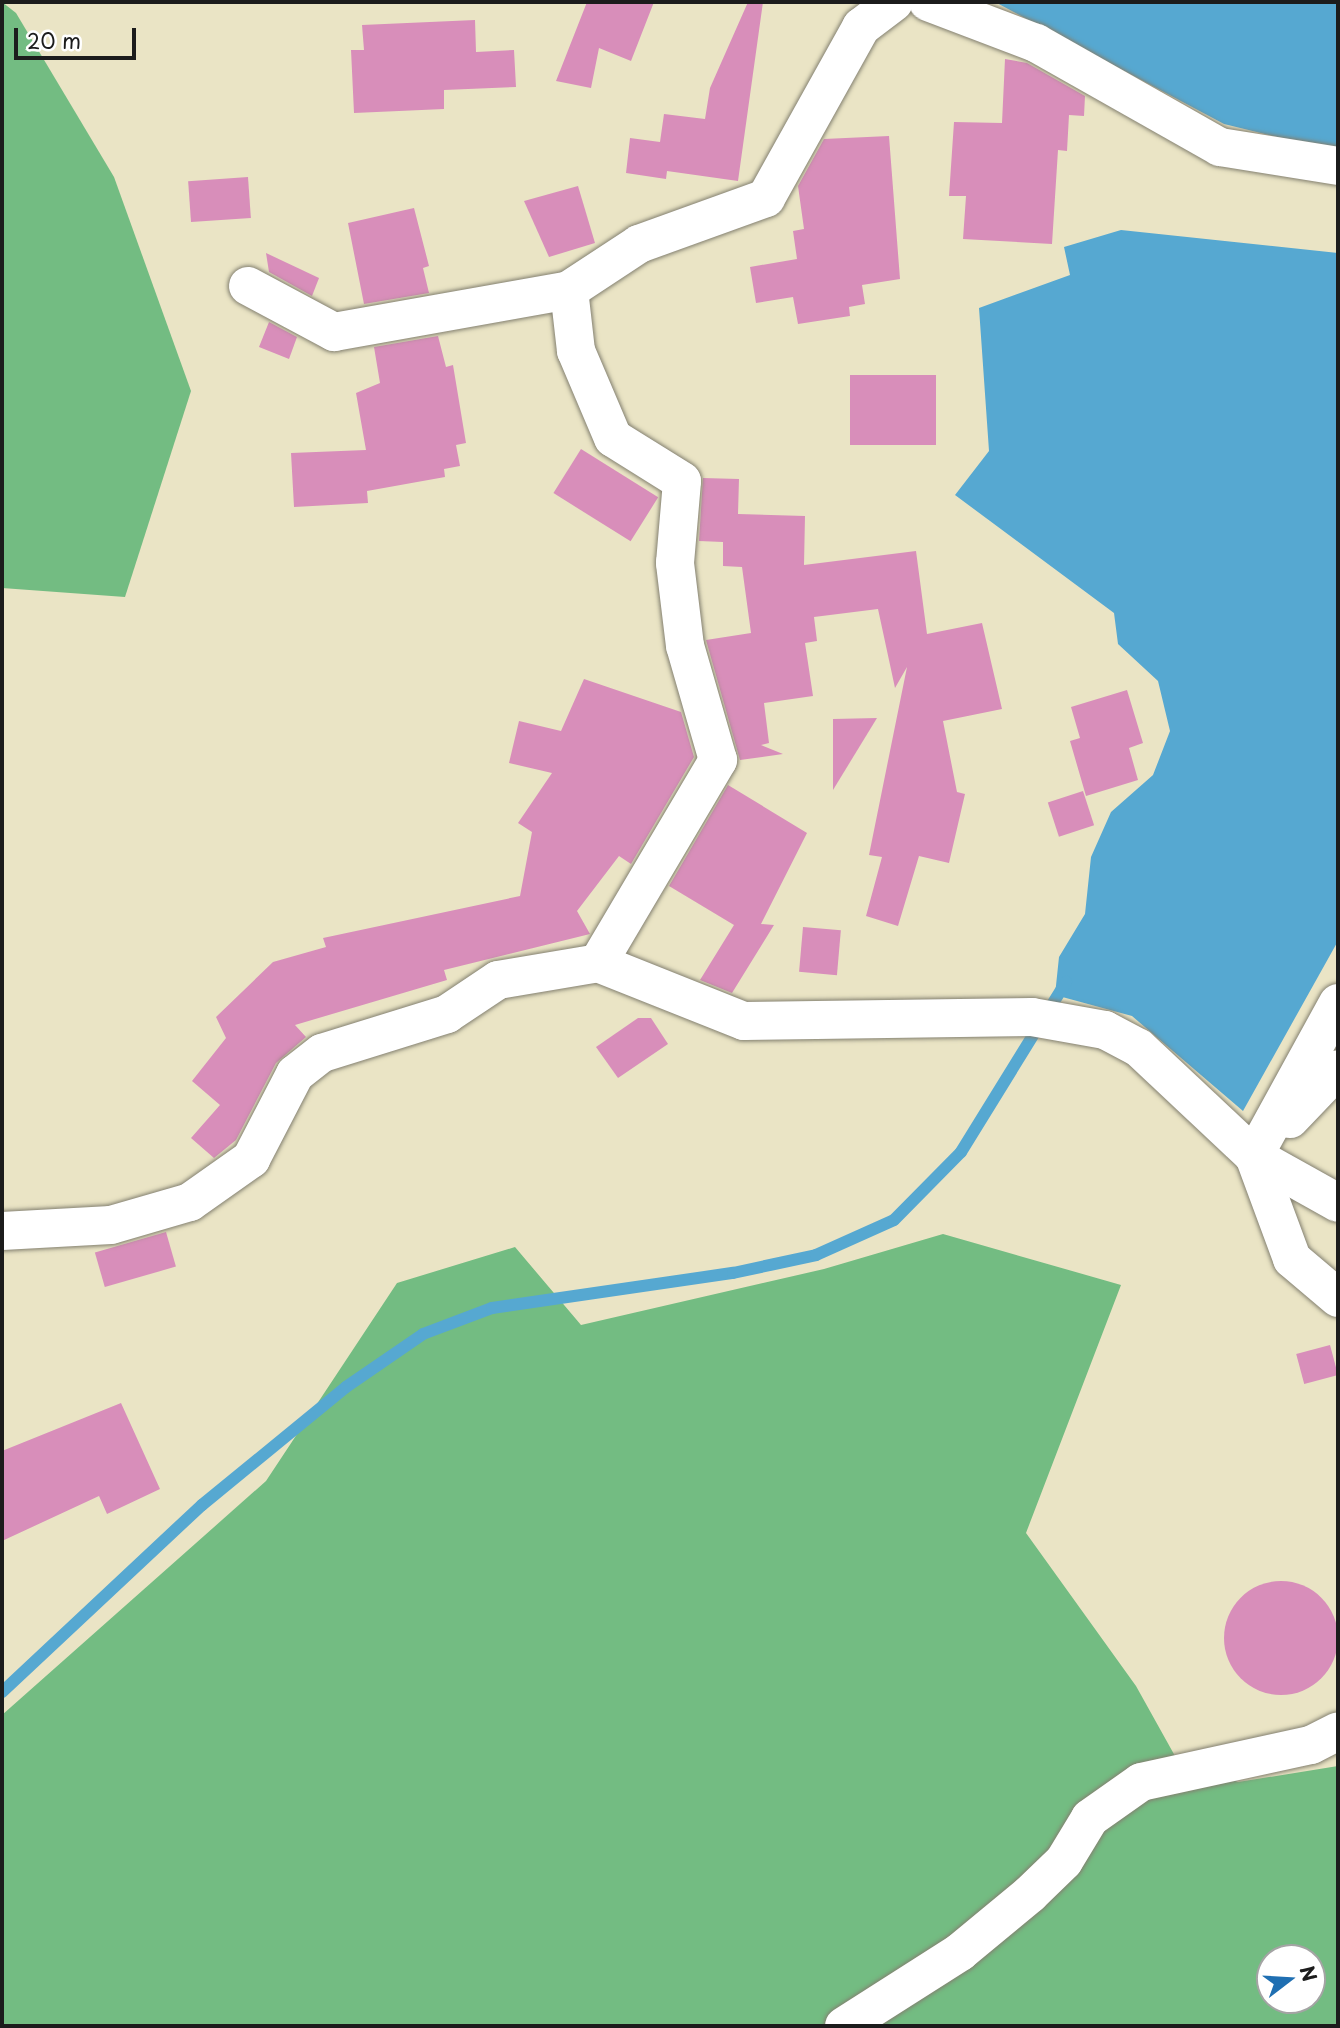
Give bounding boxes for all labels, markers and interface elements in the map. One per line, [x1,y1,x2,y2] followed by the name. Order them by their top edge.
[18,14,140,58] scale bar
[27,24,81,56] text: 20 m
[1256,1944,1326,2014] north arrow
[1294,1962,1325,1985] text: N

